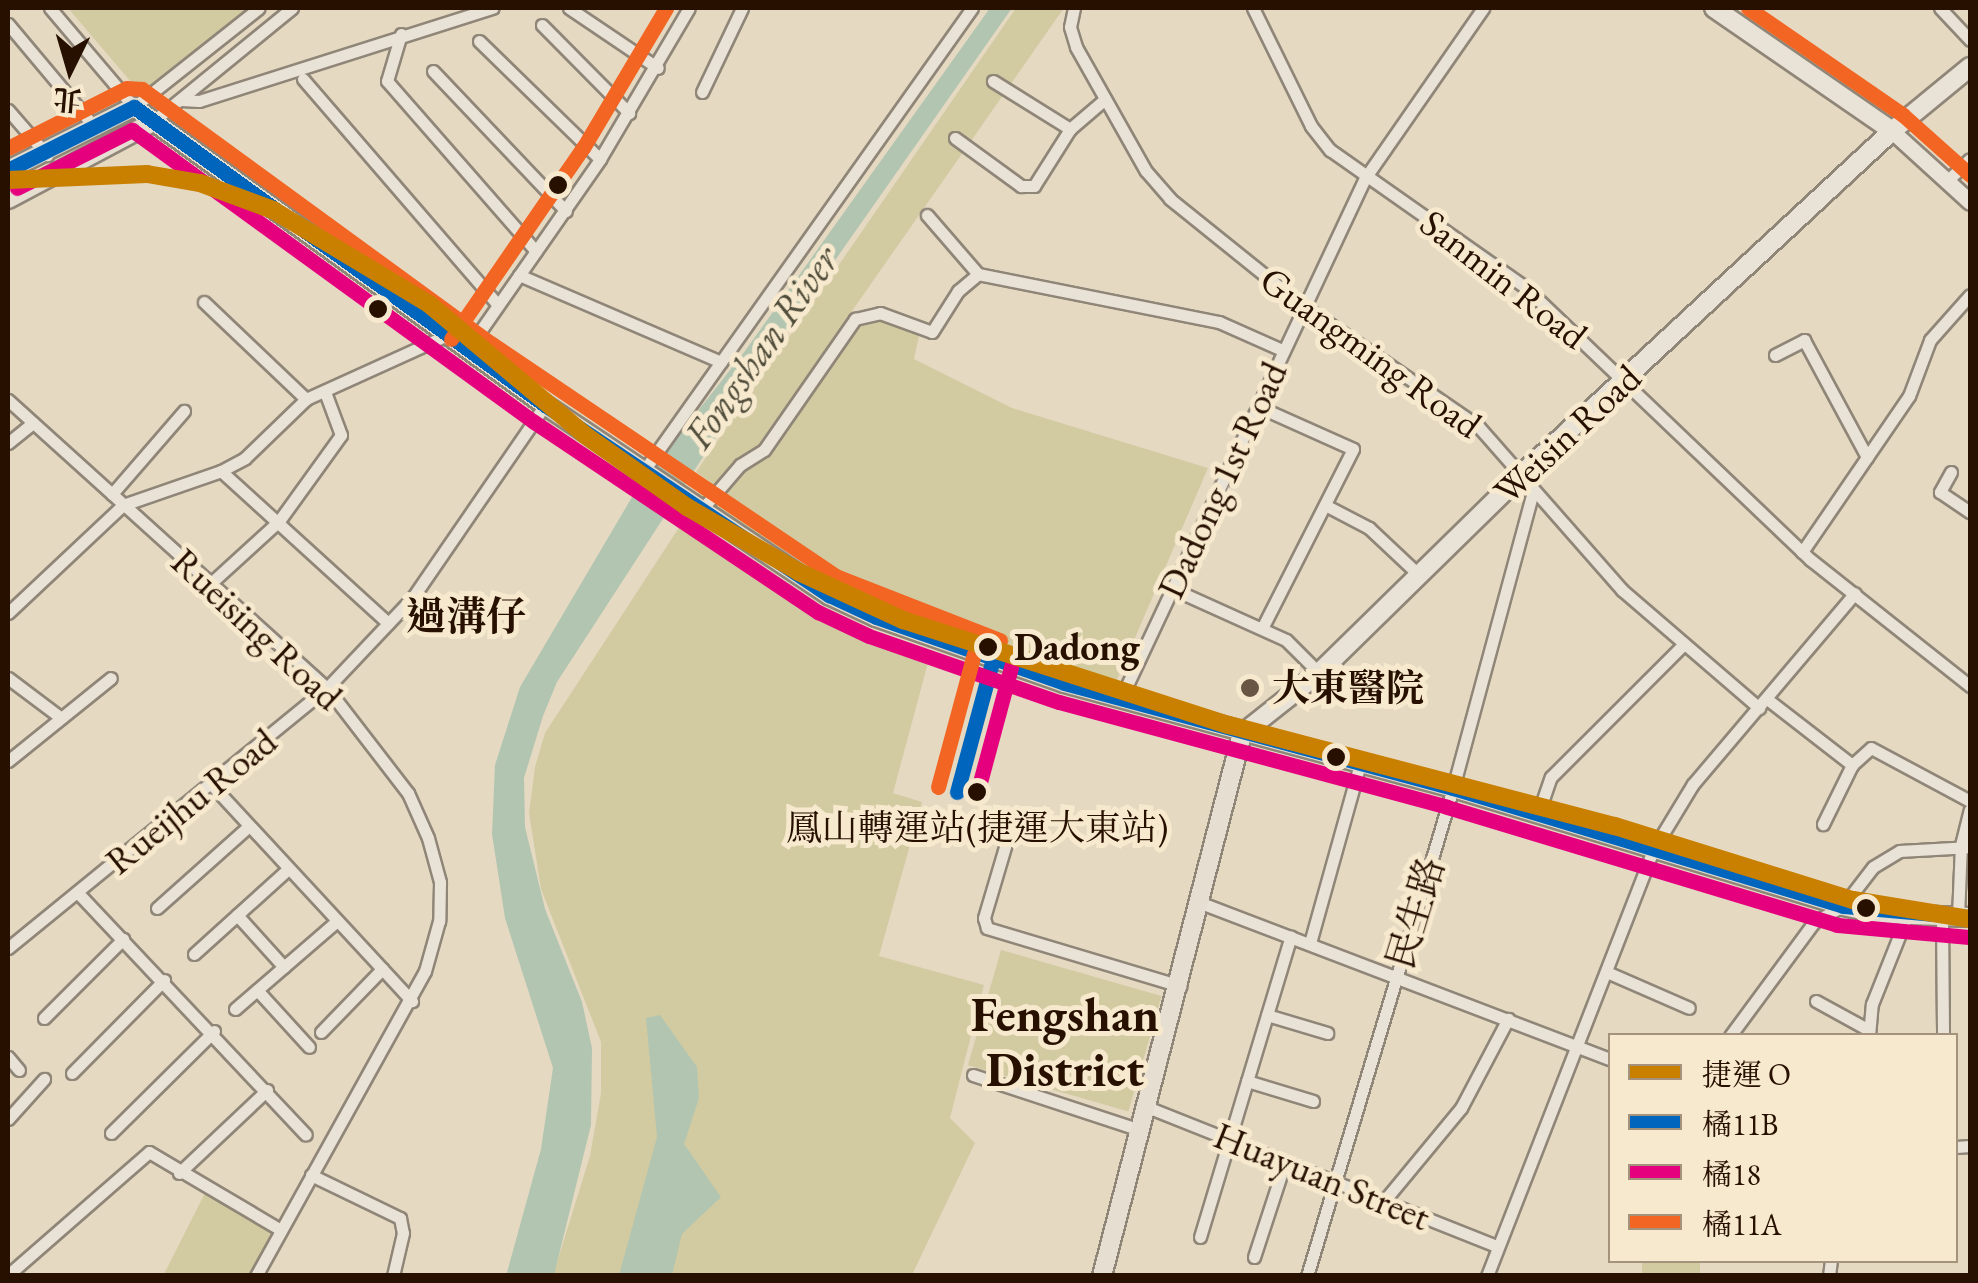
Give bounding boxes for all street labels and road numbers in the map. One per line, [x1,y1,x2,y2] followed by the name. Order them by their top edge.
[1412,200,1596,358] street label: Sanmin Road
[1252,257,1490,447] street label: Guangming Road
[1147,355,1297,605] street label: Dadong 1st Road
[1484,355,1650,513] street label: Weisin Road
[162,538,352,720] street label: Rueising Road
[96,718,286,884] street label: Rueijhu Road
[1377,852,1453,974] street label: 民生路
[1207,1112,1437,1240] street label: Huayuan Street

